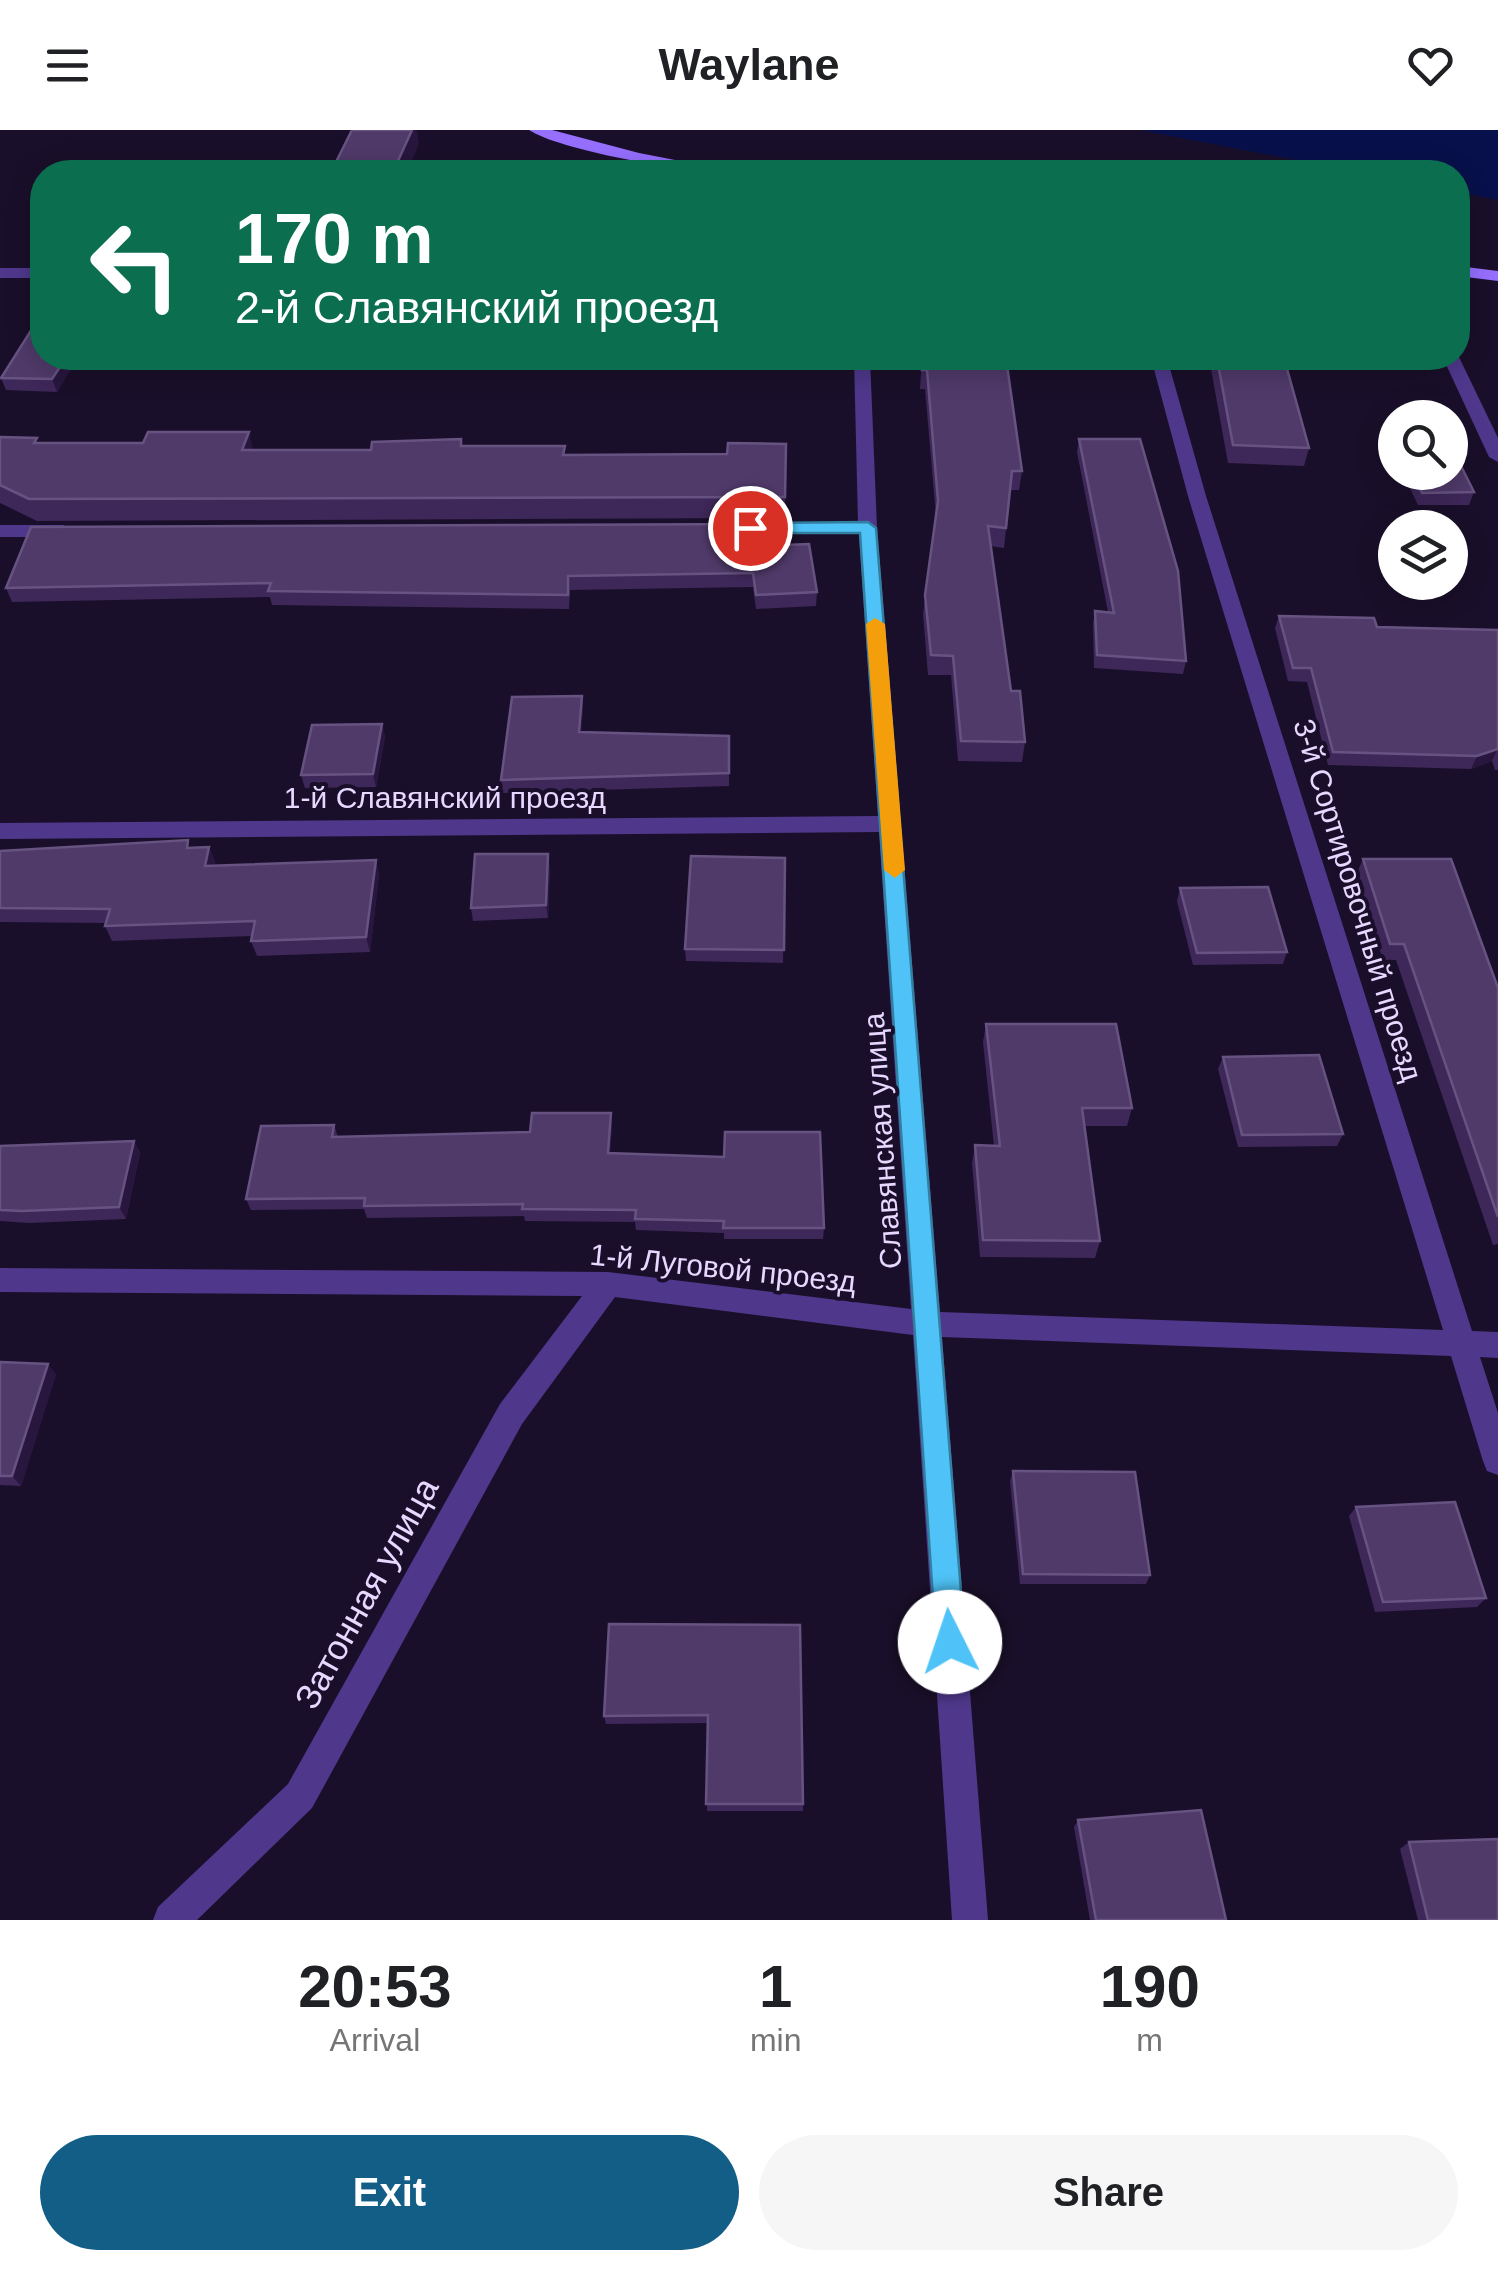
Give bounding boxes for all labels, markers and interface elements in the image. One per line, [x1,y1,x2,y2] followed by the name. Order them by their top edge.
[40,38,95,93] icon: menu
[1403,38,1458,93] icon: heart
[659,39,839,90] text: Waylane
[70,200,200,330] icon: left
[235,200,433,278] text: 170 m
[235,282,718,333] text: 2-й Славянский проезд
[1378,400,1468,600] map controls
[1378,400,1468,490] button: search
[708,486,793,571] pin
[723,501,778,556] icon: arrive
[1378,510,1468,600] button: layers
[1287,715,1429,1085] street label: 3-й Сортировочный проезд
[284,781,606,814] street label: 1-й Славянский проезд
[857,1011,907,1270] street label: Славянская улица
[588,1238,858,1298] street label: 1-й Луговой проезд
[286,1470,446,1715] street label: Затонная улица
[898,1590,1002,1694] position arrow
[298,1953,452,2020] text: 20:53
[759,1953,792,2020] text: 1
[1100,1953,1200,2020] text: 190
[330,2022,420,2058] text: Arrival
[750,2022,801,2058] text: min
[1136,2022,1163,2058] text: m
[40,2135,739,2250] button: Exit
[759,2135,1458,2250] button: Share

